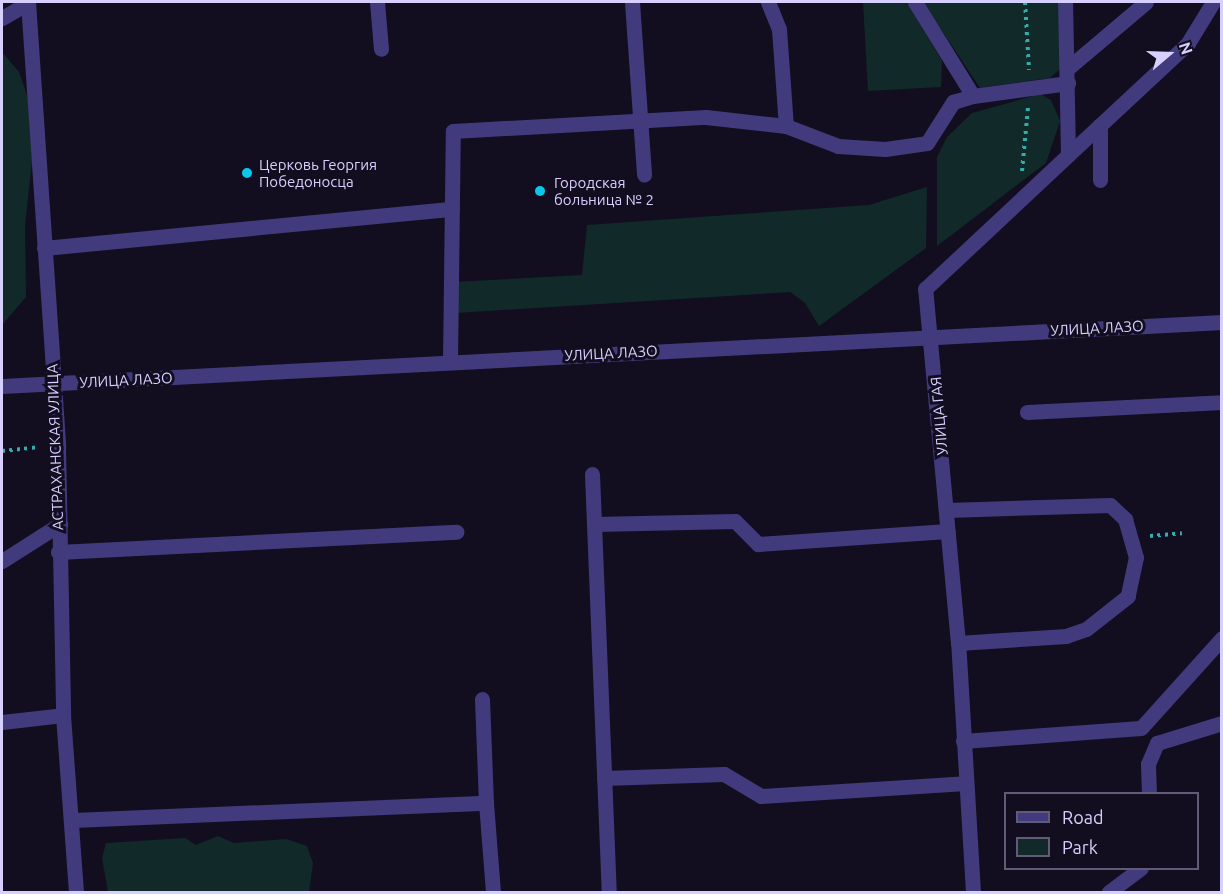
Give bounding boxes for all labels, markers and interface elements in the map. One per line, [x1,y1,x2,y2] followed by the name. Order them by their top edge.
[1139,24,1199,84] north arrow
[1176,40,1196,57] text: N
[259,155,377,190] place label: Церковь Георгия Победоносца
[240,166,254,180] marker: Церковь Георгия Победоносца
[554,173,654,208] place label: Городская больница № 2
[531,182,549,200] marker: Городская больница № 2
[1050,317,1144,339] street label: УЛИЦА ЛАЗО
[564,342,658,364] street label: УЛИЦА ЛАЗО
[43,363,67,531] street label: АСТРАХАНСКАЯ УЛИЦА
[79,369,173,391] street label: УЛИЦА ЛАЗО
[927,376,951,456] street label: УЛИЦА ГАЯ
[1004,792,1199,870] legend
[1062,807,1104,827] text: Road
[1062,837,1098,857] text: Park

